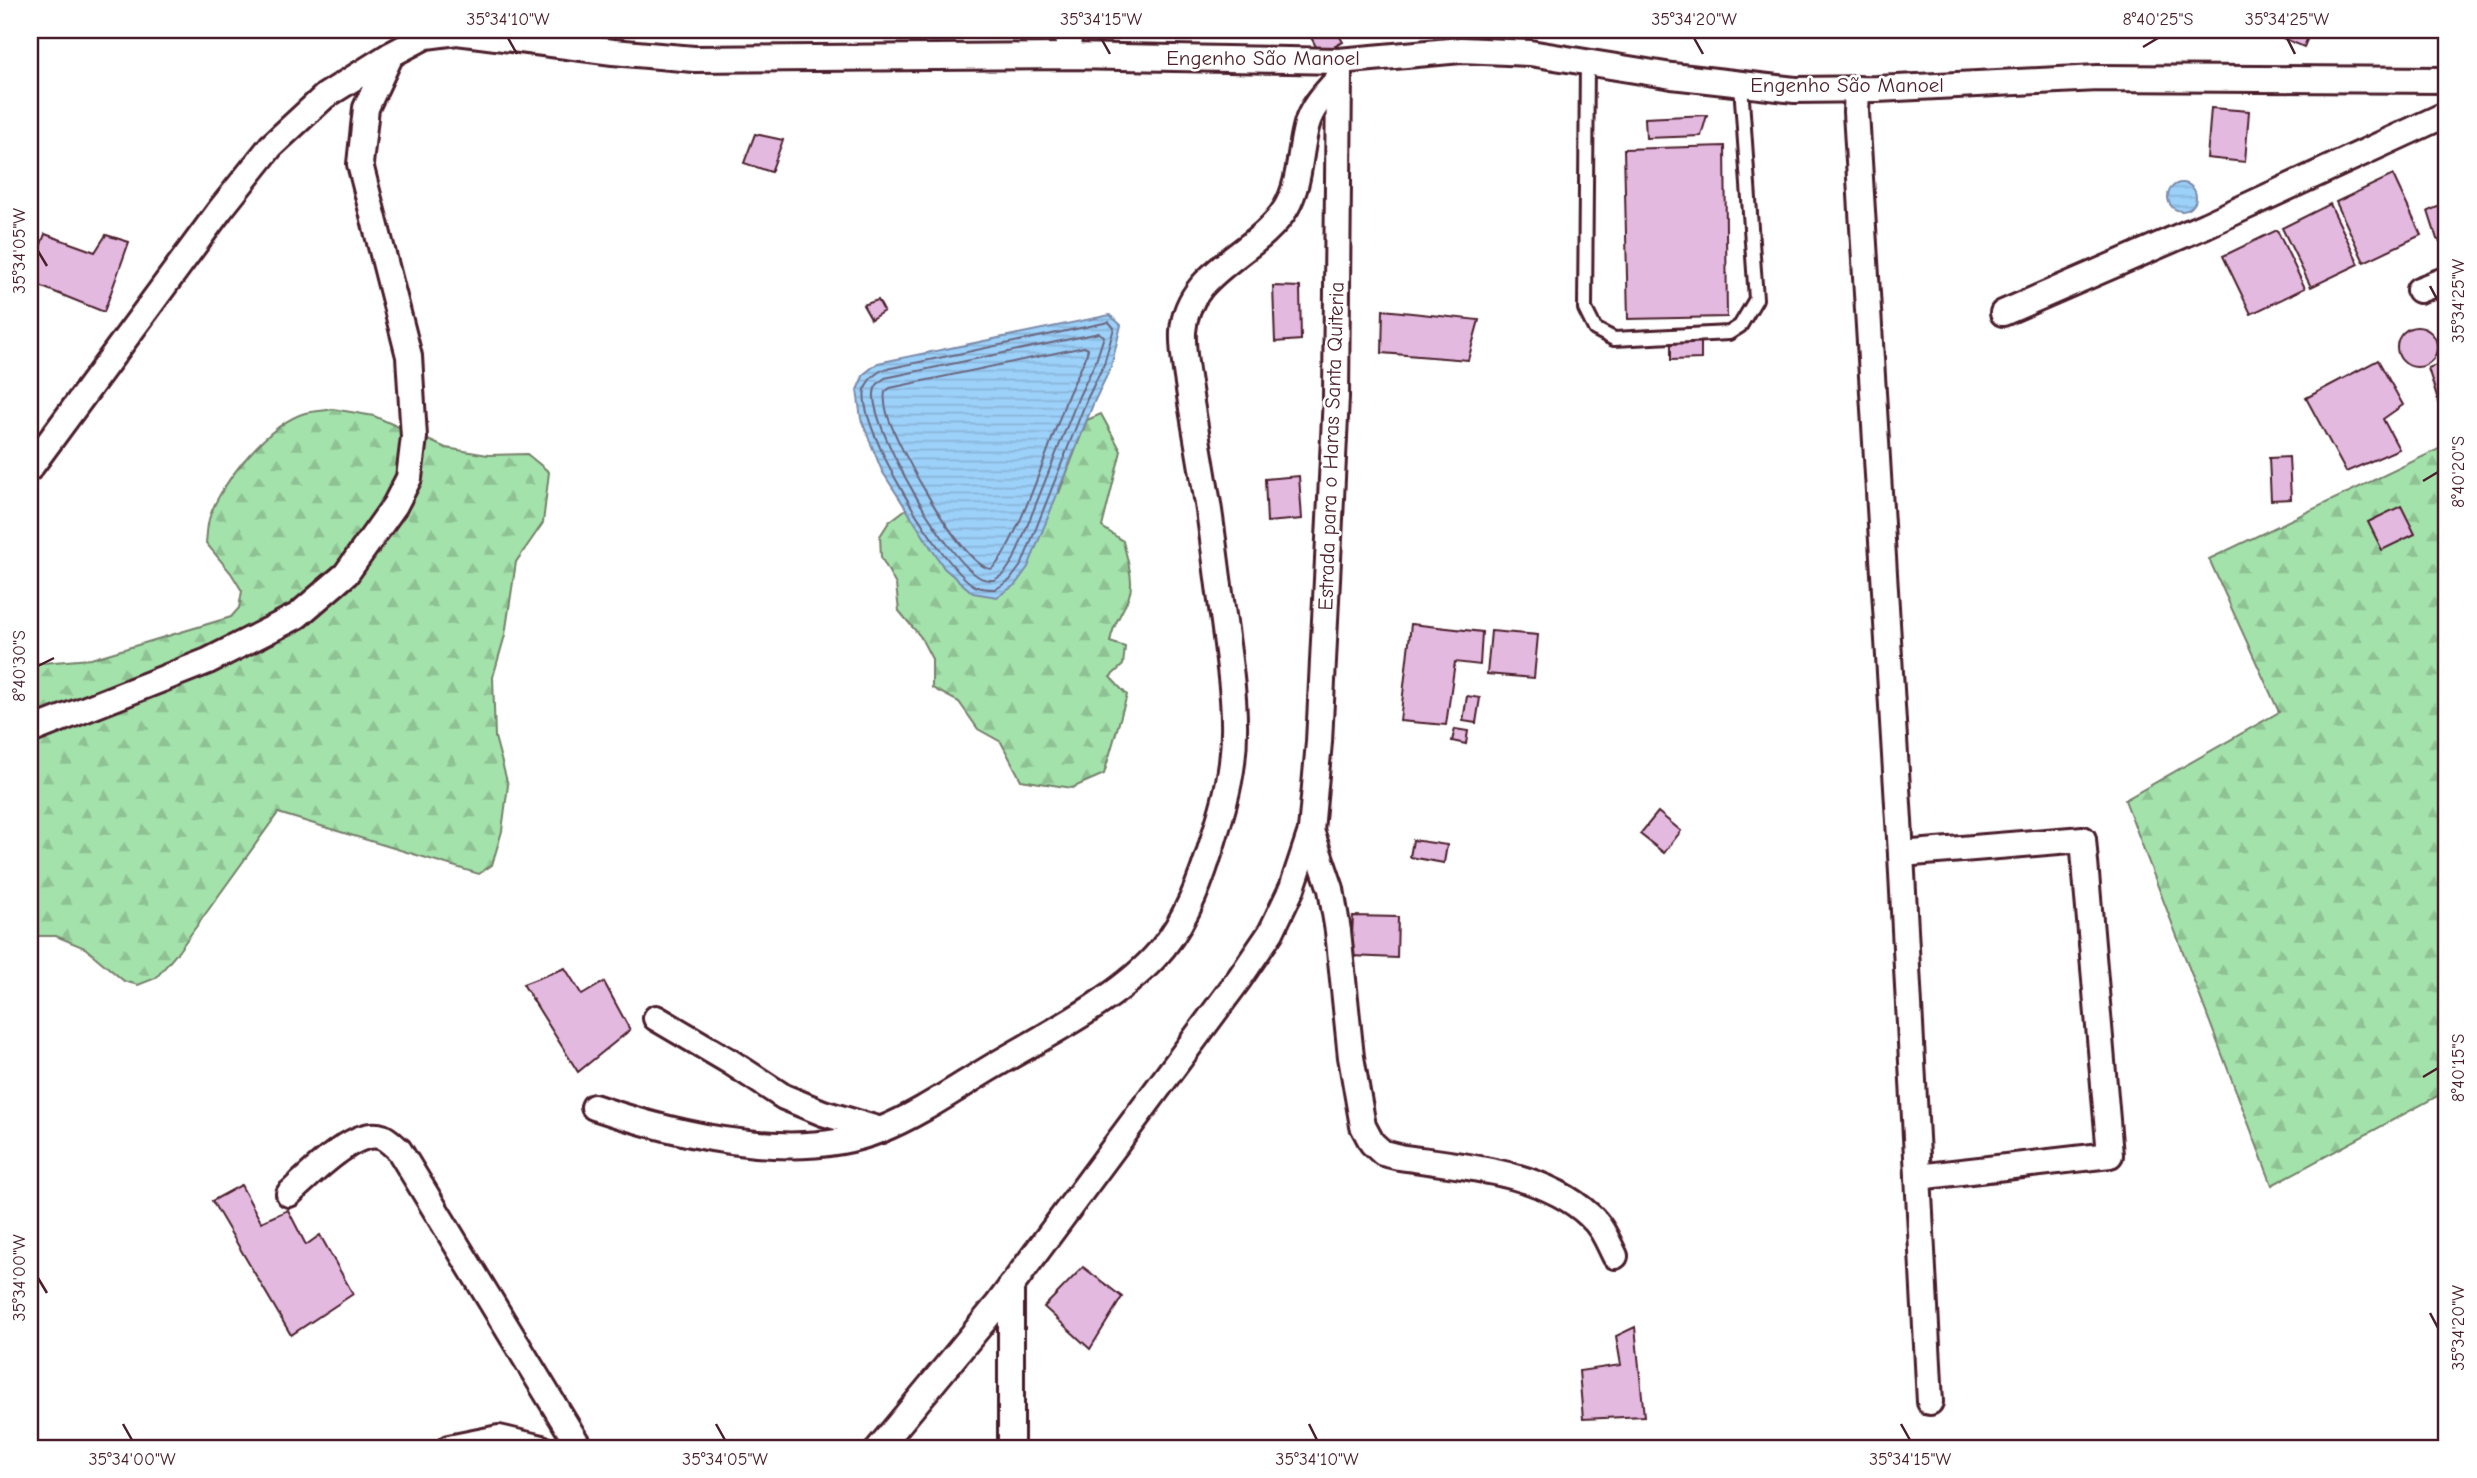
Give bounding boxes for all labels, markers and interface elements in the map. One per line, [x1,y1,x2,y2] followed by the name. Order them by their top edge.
[466,9,550,30] text: 35°34'10"W
[1060,9,1142,30] text: 35°34'15"W
[1651,9,1737,30] text: 35°34'20"W
[2123,9,2194,30] text: 8°40'25"S
[2245,9,2330,30] text: 35°34'25"W
[1166,46,1360,70] street label: Engenho São Manoel
[1750,73,1944,97] street label: Engenho São Manoel
[9,208,30,294] text: 35°34'05"W
[2448,258,2469,343] text: 35°34'25"W
[1313,281,1349,611] street label: Estrada para o Haras Santa Quiteria
[2448,436,2469,508] text: 8°40'20"S
[9,630,30,702] text: 8°40'30"S
[2448,1034,2469,1102] text: 8°40'15"S
[9,1234,30,1322] text: 35°34'00"W
[2448,1285,2469,1371] text: 35°34'20"W
[88,1449,176,1470] text: 35°34'00"W
[682,1449,768,1470] text: 35°34'05"W
[1275,1449,1359,1470] text: 35°34'10"W
[1869,1449,1951,1470] text: 35°34'15"W

